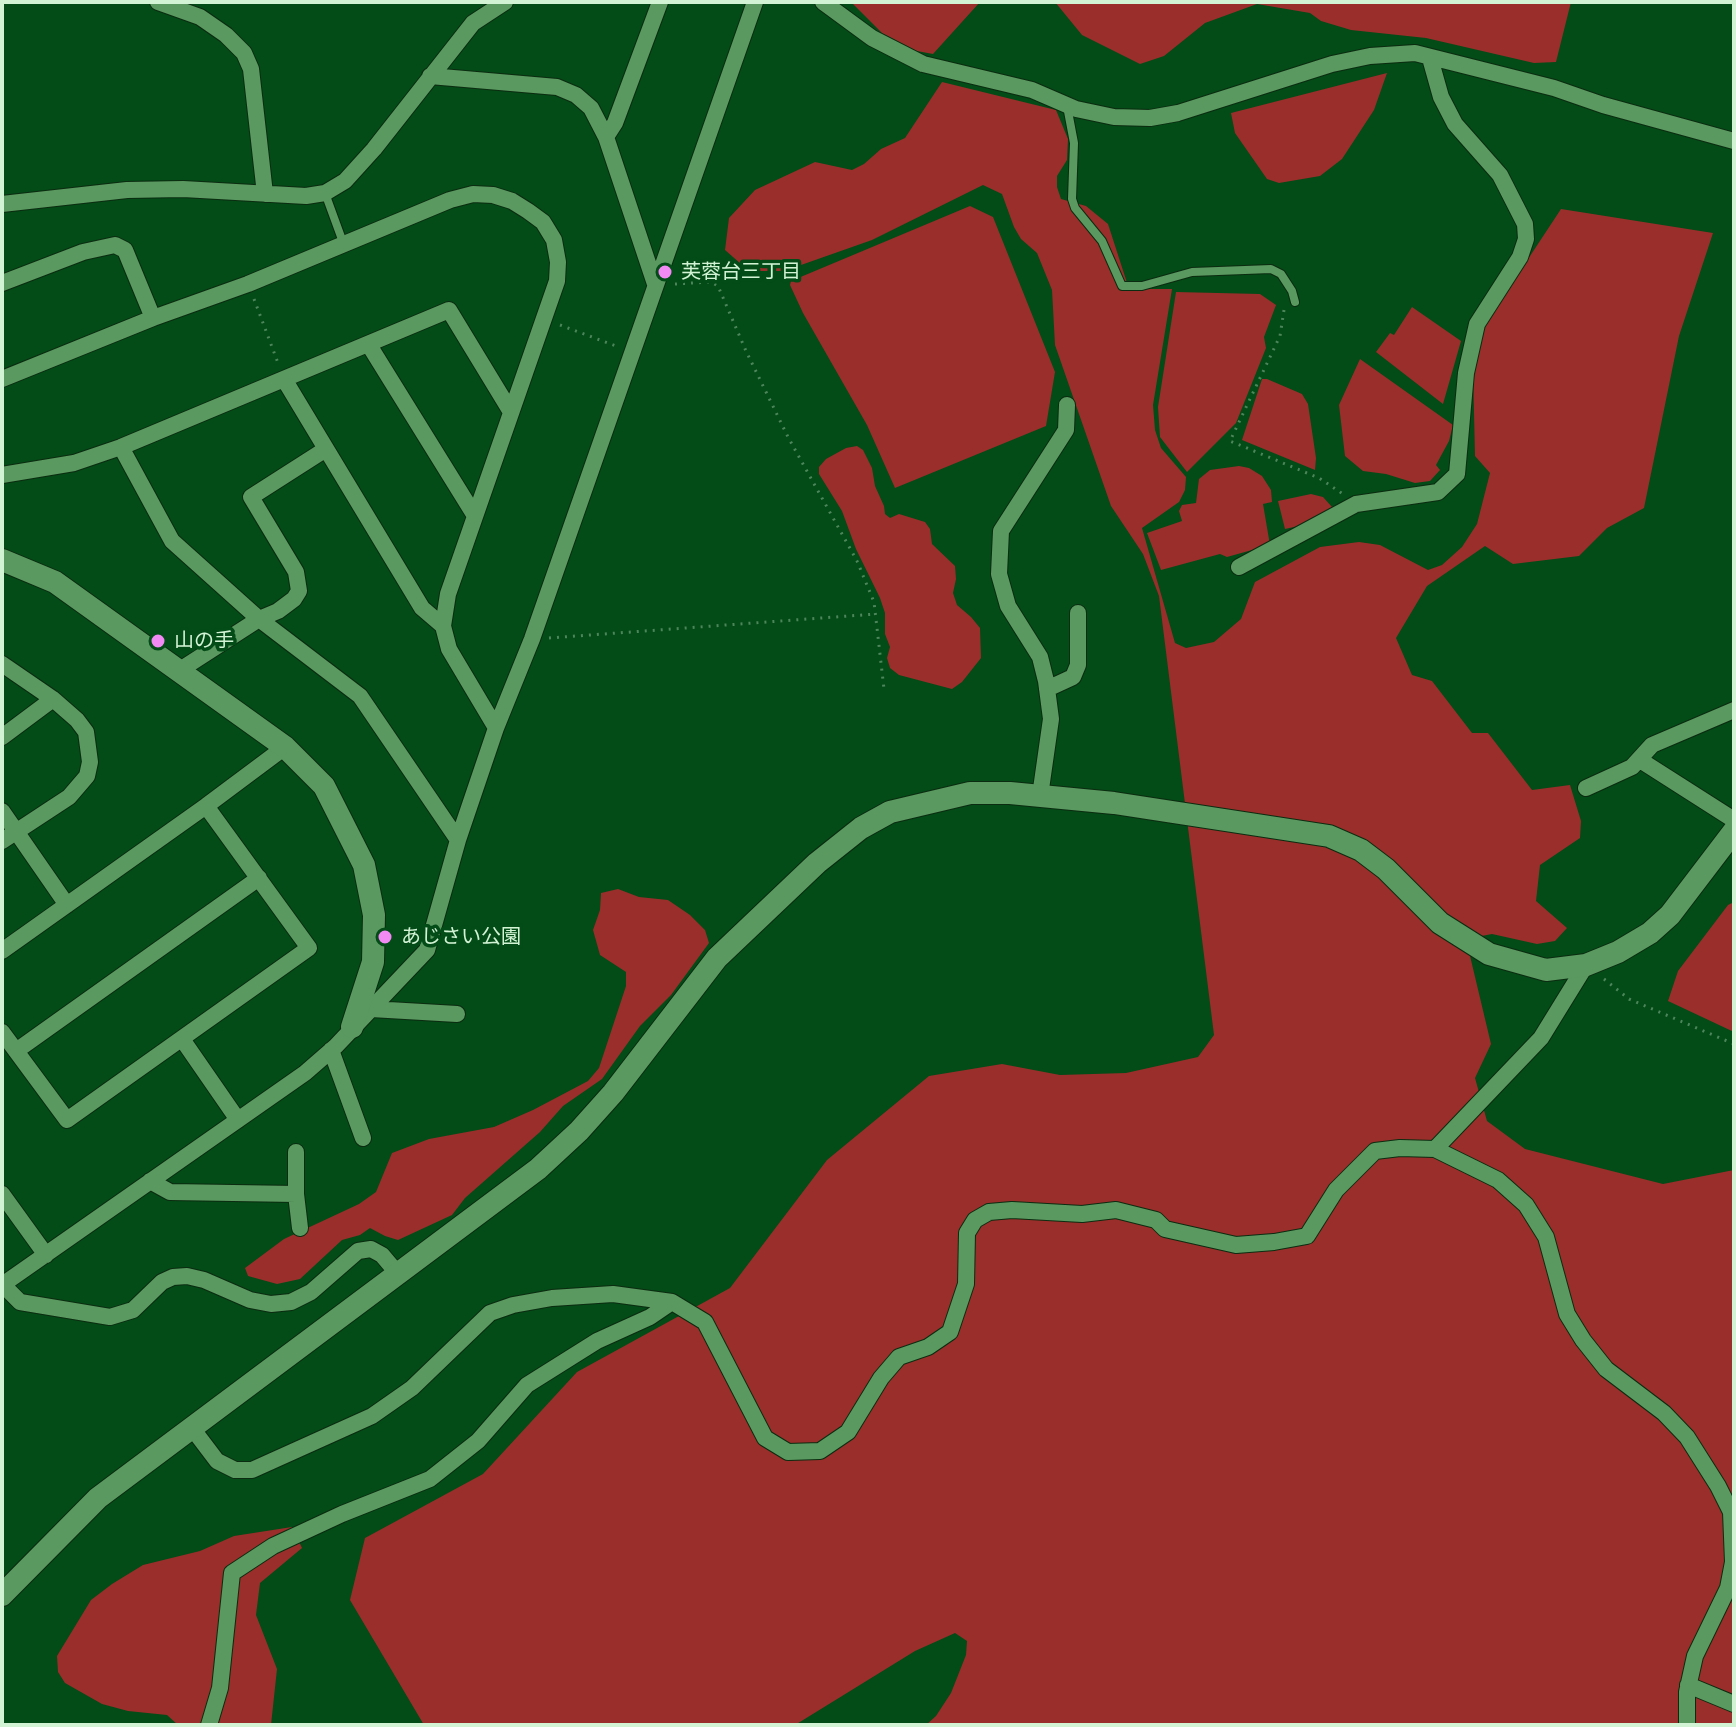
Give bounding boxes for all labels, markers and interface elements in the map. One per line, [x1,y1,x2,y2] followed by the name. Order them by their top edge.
[681,260,801,284] place label: 芙蓉台三丁目
[656,263,674,281] marker: 芙蓉台三丁目
[174,629,234,653] place label: 山の手
[149,632,167,650] marker: 山の手
[401,925,521,949] place label: あじさい公園
[376,928,394,946] marker: あじさい公園

